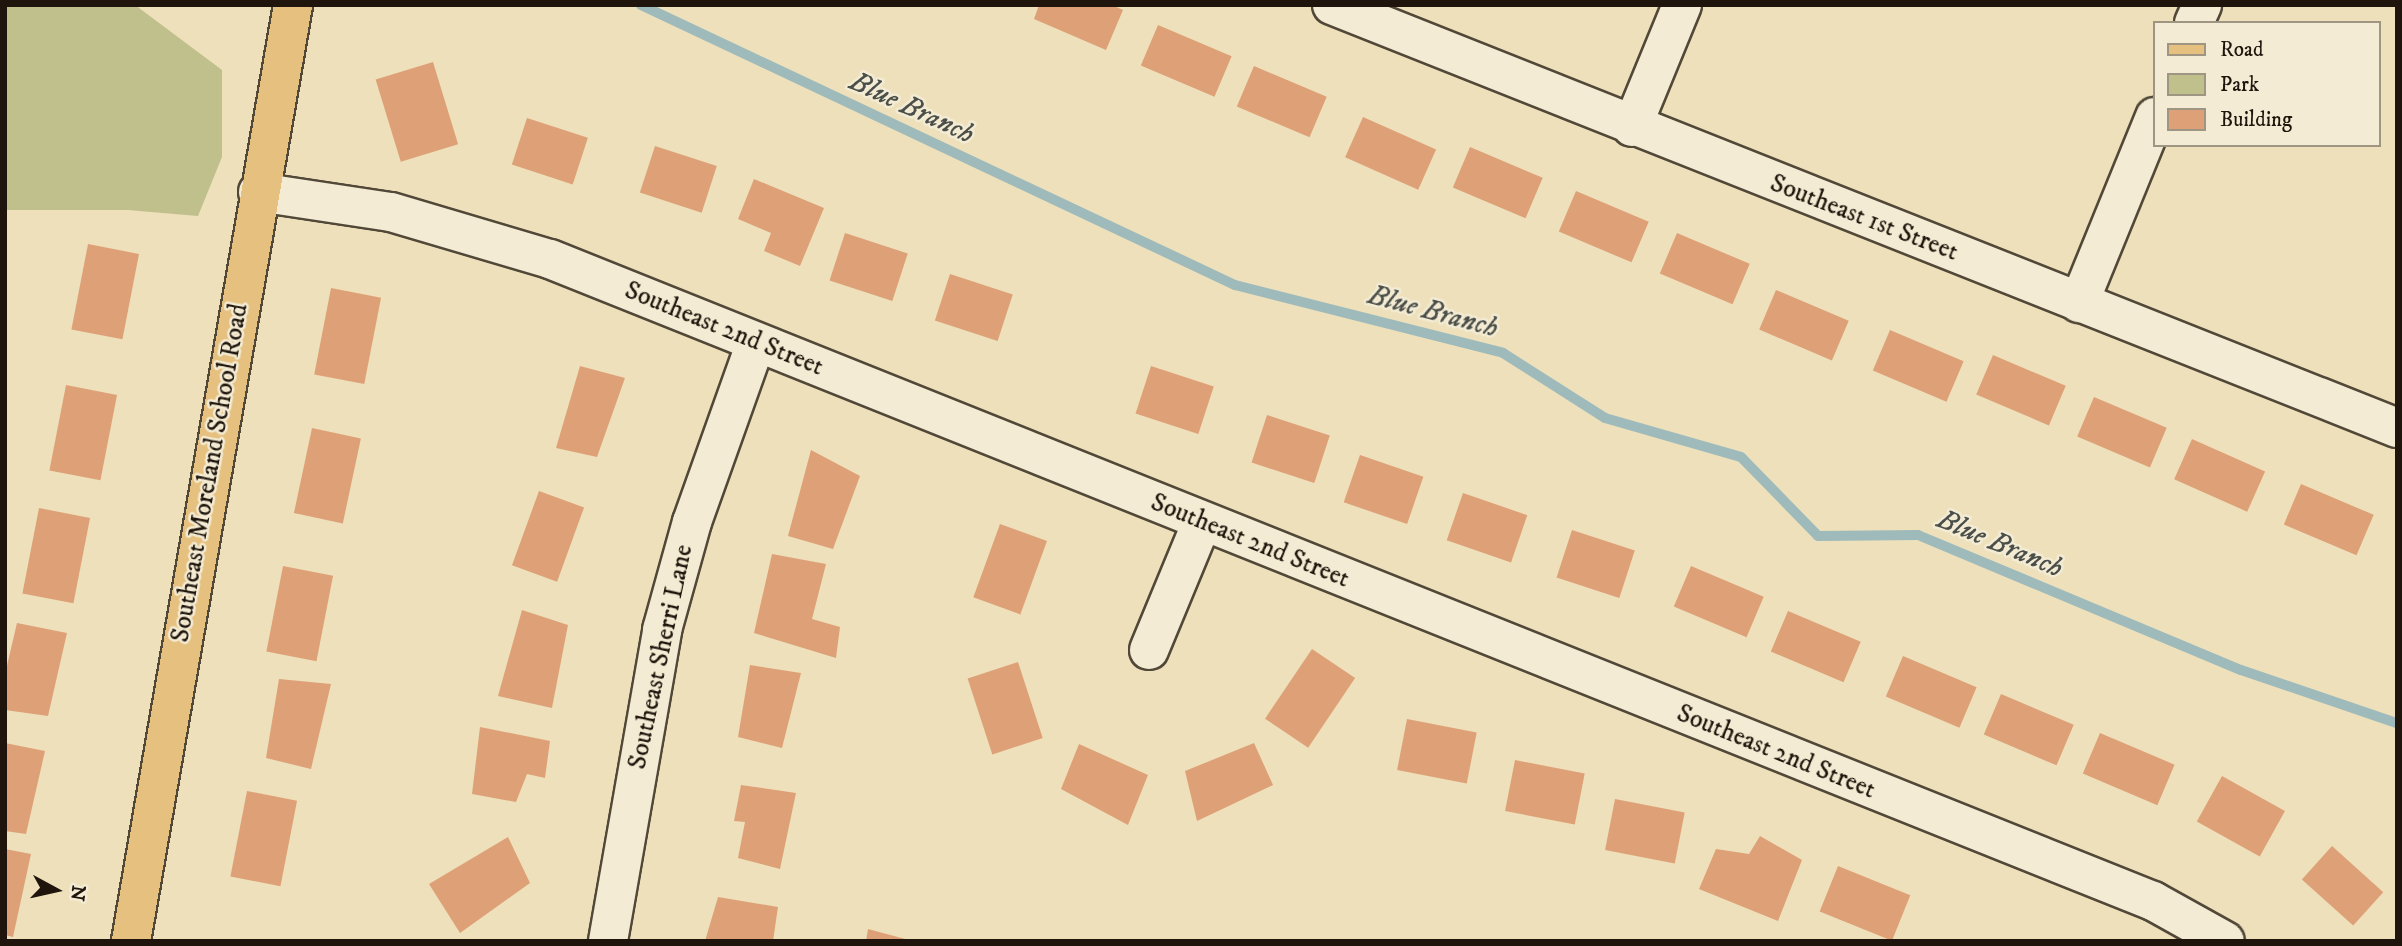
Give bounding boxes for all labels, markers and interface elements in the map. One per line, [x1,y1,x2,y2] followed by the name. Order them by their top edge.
[2154,21,2381,147] legend
[2220,37,2264,63] text: Road
[845,65,979,151] water label: Blue Branch
[2220,72,2259,98] text: Park
[2220,107,2292,133] text: Building
[1766,168,1962,268] street label: Southeast 1st Street
[620,275,828,383] street label: Southeast 2nd Street
[1364,279,1502,345] water label: Blue Branch
[165,301,255,645] street label: Southeast Moreland School Road
[1146,487,1354,595] street label: Southeast 2nd Street
[1932,503,2068,585] water label: Blue Branch
[622,542,700,772] street label: Southeast Sherri Lane
[1672,698,1880,806] street label: Southeast 2nd Street
[21,855,91,925] north arrow
[65,884,90,902] text: N

